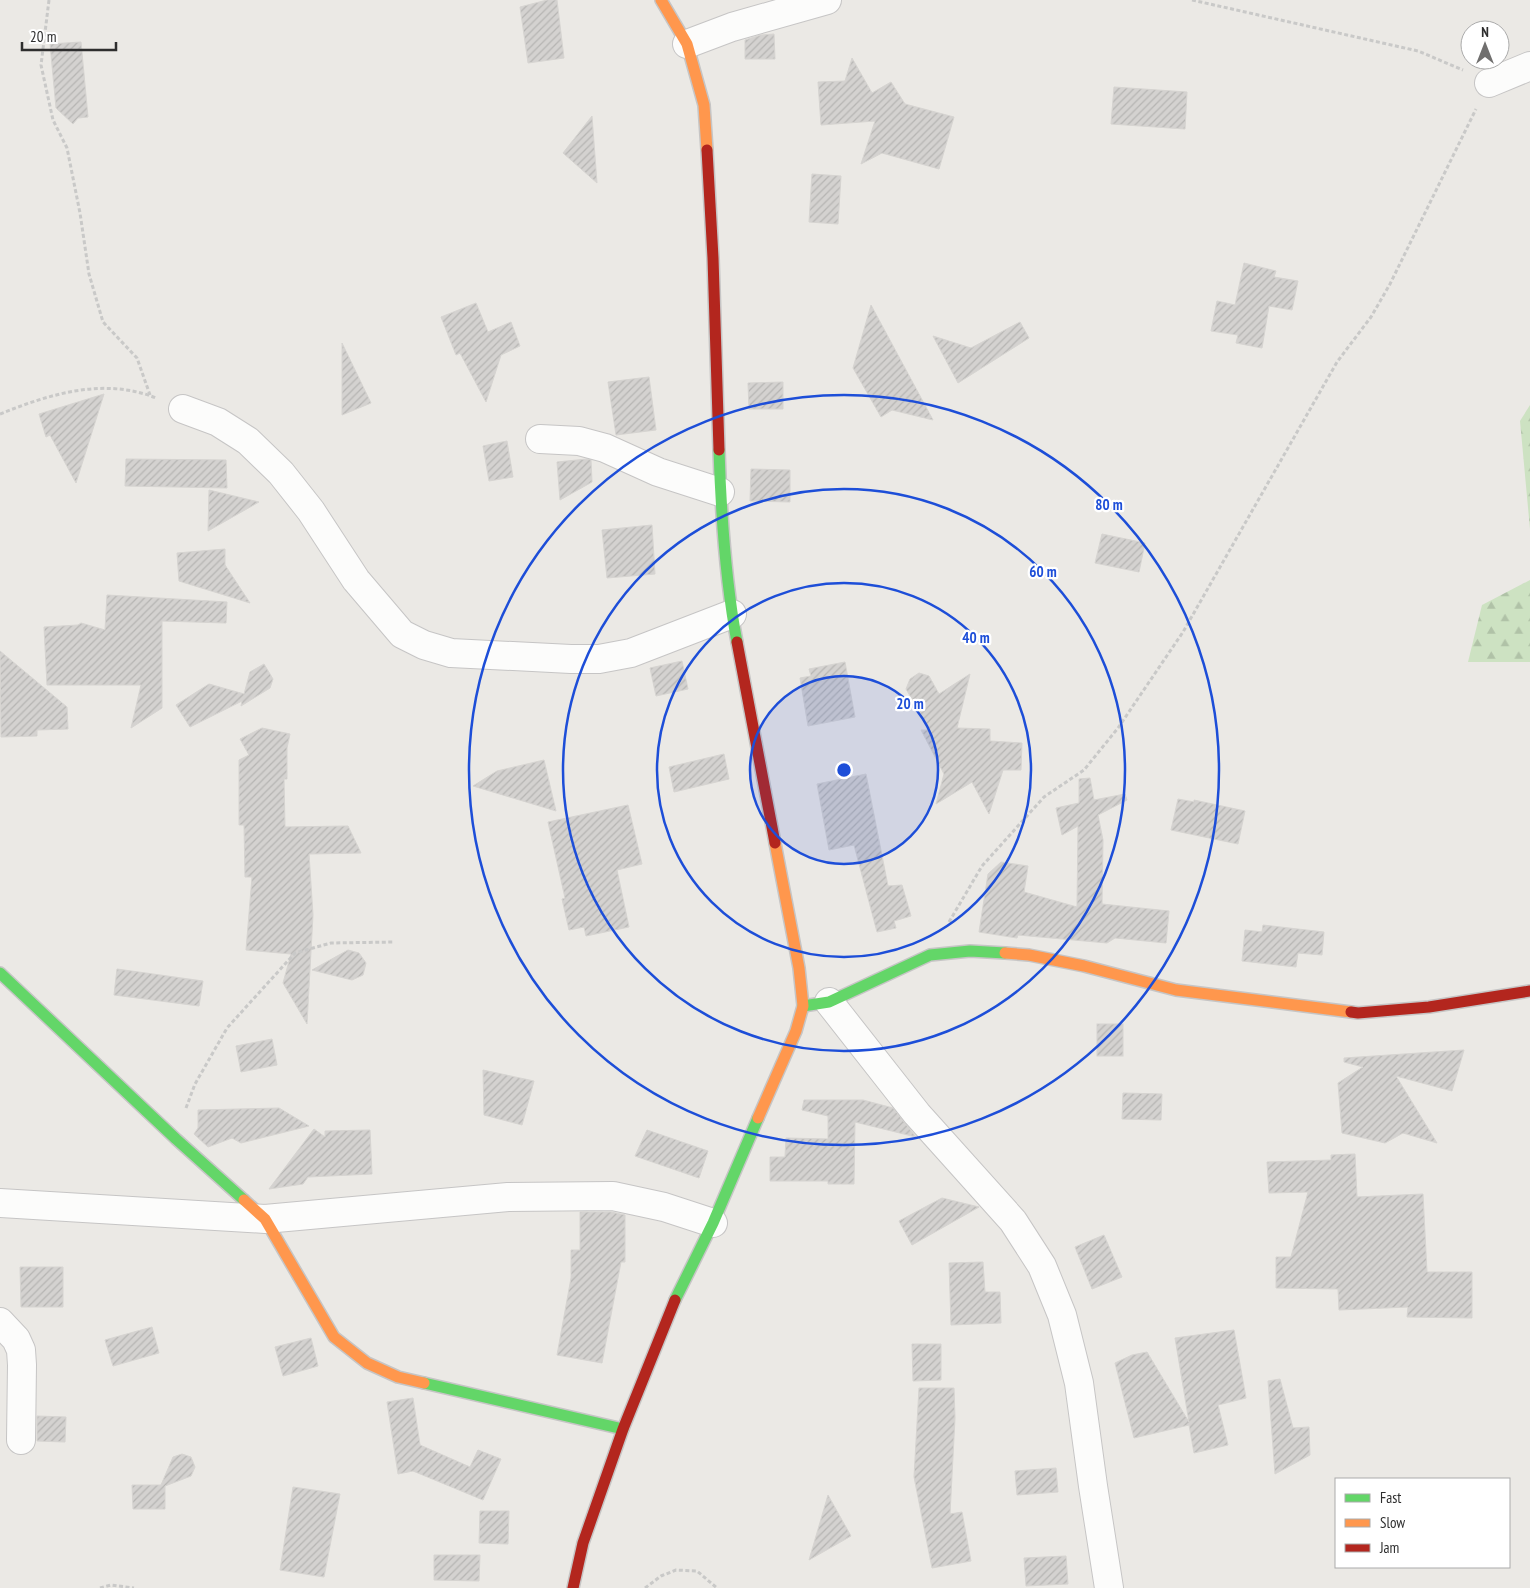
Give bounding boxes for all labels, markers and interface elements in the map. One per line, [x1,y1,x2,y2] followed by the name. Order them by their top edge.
[22,20,116,52] scale bar
[1460,20,1510,70] north arrow
[1481,23,1489,41] text: N
[30,27,56,46] text: 20 m
[1095,495,1123,514] text: 80 m
[1029,562,1057,581] text: 60 m
[962,628,990,647] text: 40 m
[896,694,924,713] text: 20 m
[835,761,853,779] centre of rings
[1335,1478,1510,1568] legend
[1380,1488,1401,1507] text: Fast
[1380,1513,1405,1532] text: Slow
[1379,1538,1399,1557] text: Jam

